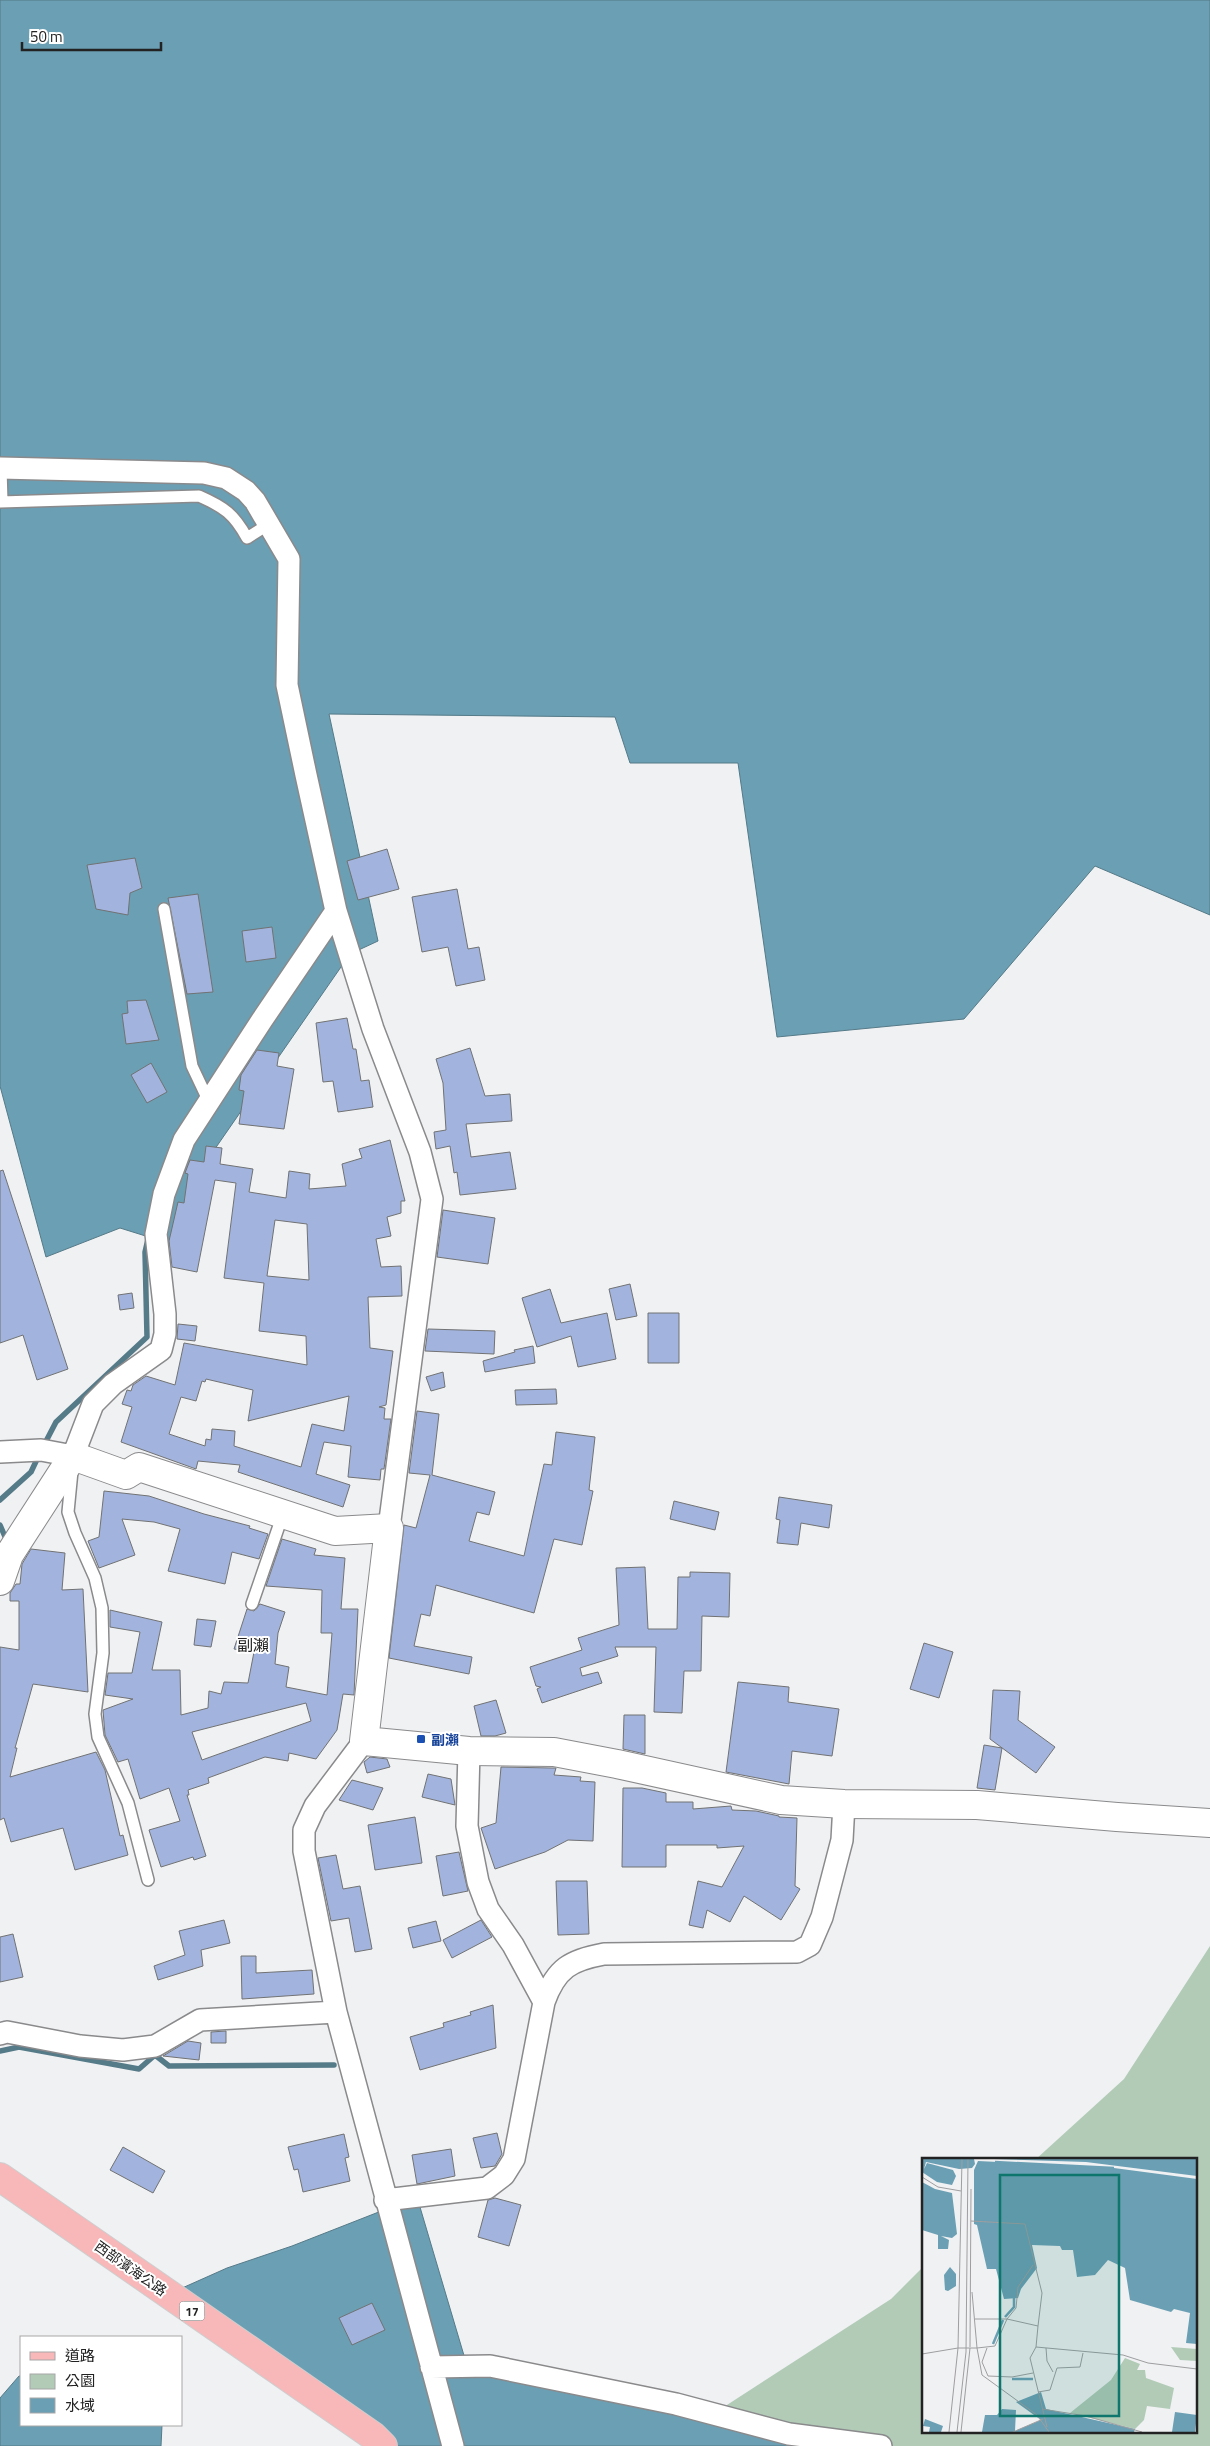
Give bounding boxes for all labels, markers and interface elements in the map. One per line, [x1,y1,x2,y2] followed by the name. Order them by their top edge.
[22,20,161,52] scale bar
[30,25,63,48] text: 50 m
[237,1633,269,1657] district label: 副瀨
[431,1729,459,1750] place label: 副瀨
[415,1733,427,1745] marker: 副瀨
[922,2158,1198,2434] inset map
[91,2235,171,2301] street label: 西部濱海公路
[180,2302,204,2320] road number: 17
[20,2336,182,2426] legend
[65,2344,95,2367] text: 道路
[65,2369,95,2392] text: 公園
[65,2394,95,2417] text: 水域

